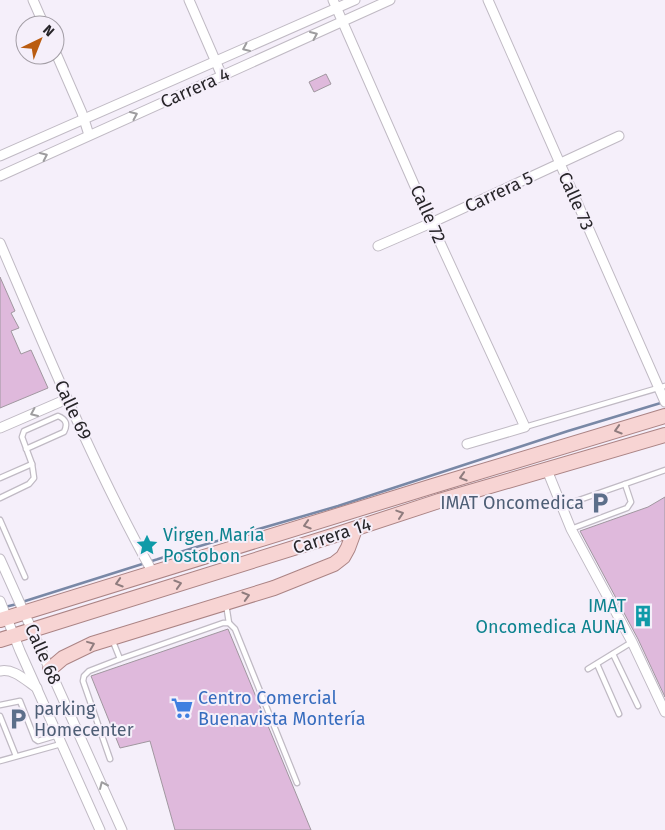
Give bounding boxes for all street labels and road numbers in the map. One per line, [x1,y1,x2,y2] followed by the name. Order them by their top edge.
[157,63,233,113] street label: Carrera 4
[461,167,537,217] street label: Carrera 5
[553,169,599,233] street label: Calle 73
[406,182,451,246] street label: Calle 72
[50,377,96,443] street label: Calle 69
[290,513,374,559] street label: Carrera 14
[20,620,66,688] street label: Calle 68

